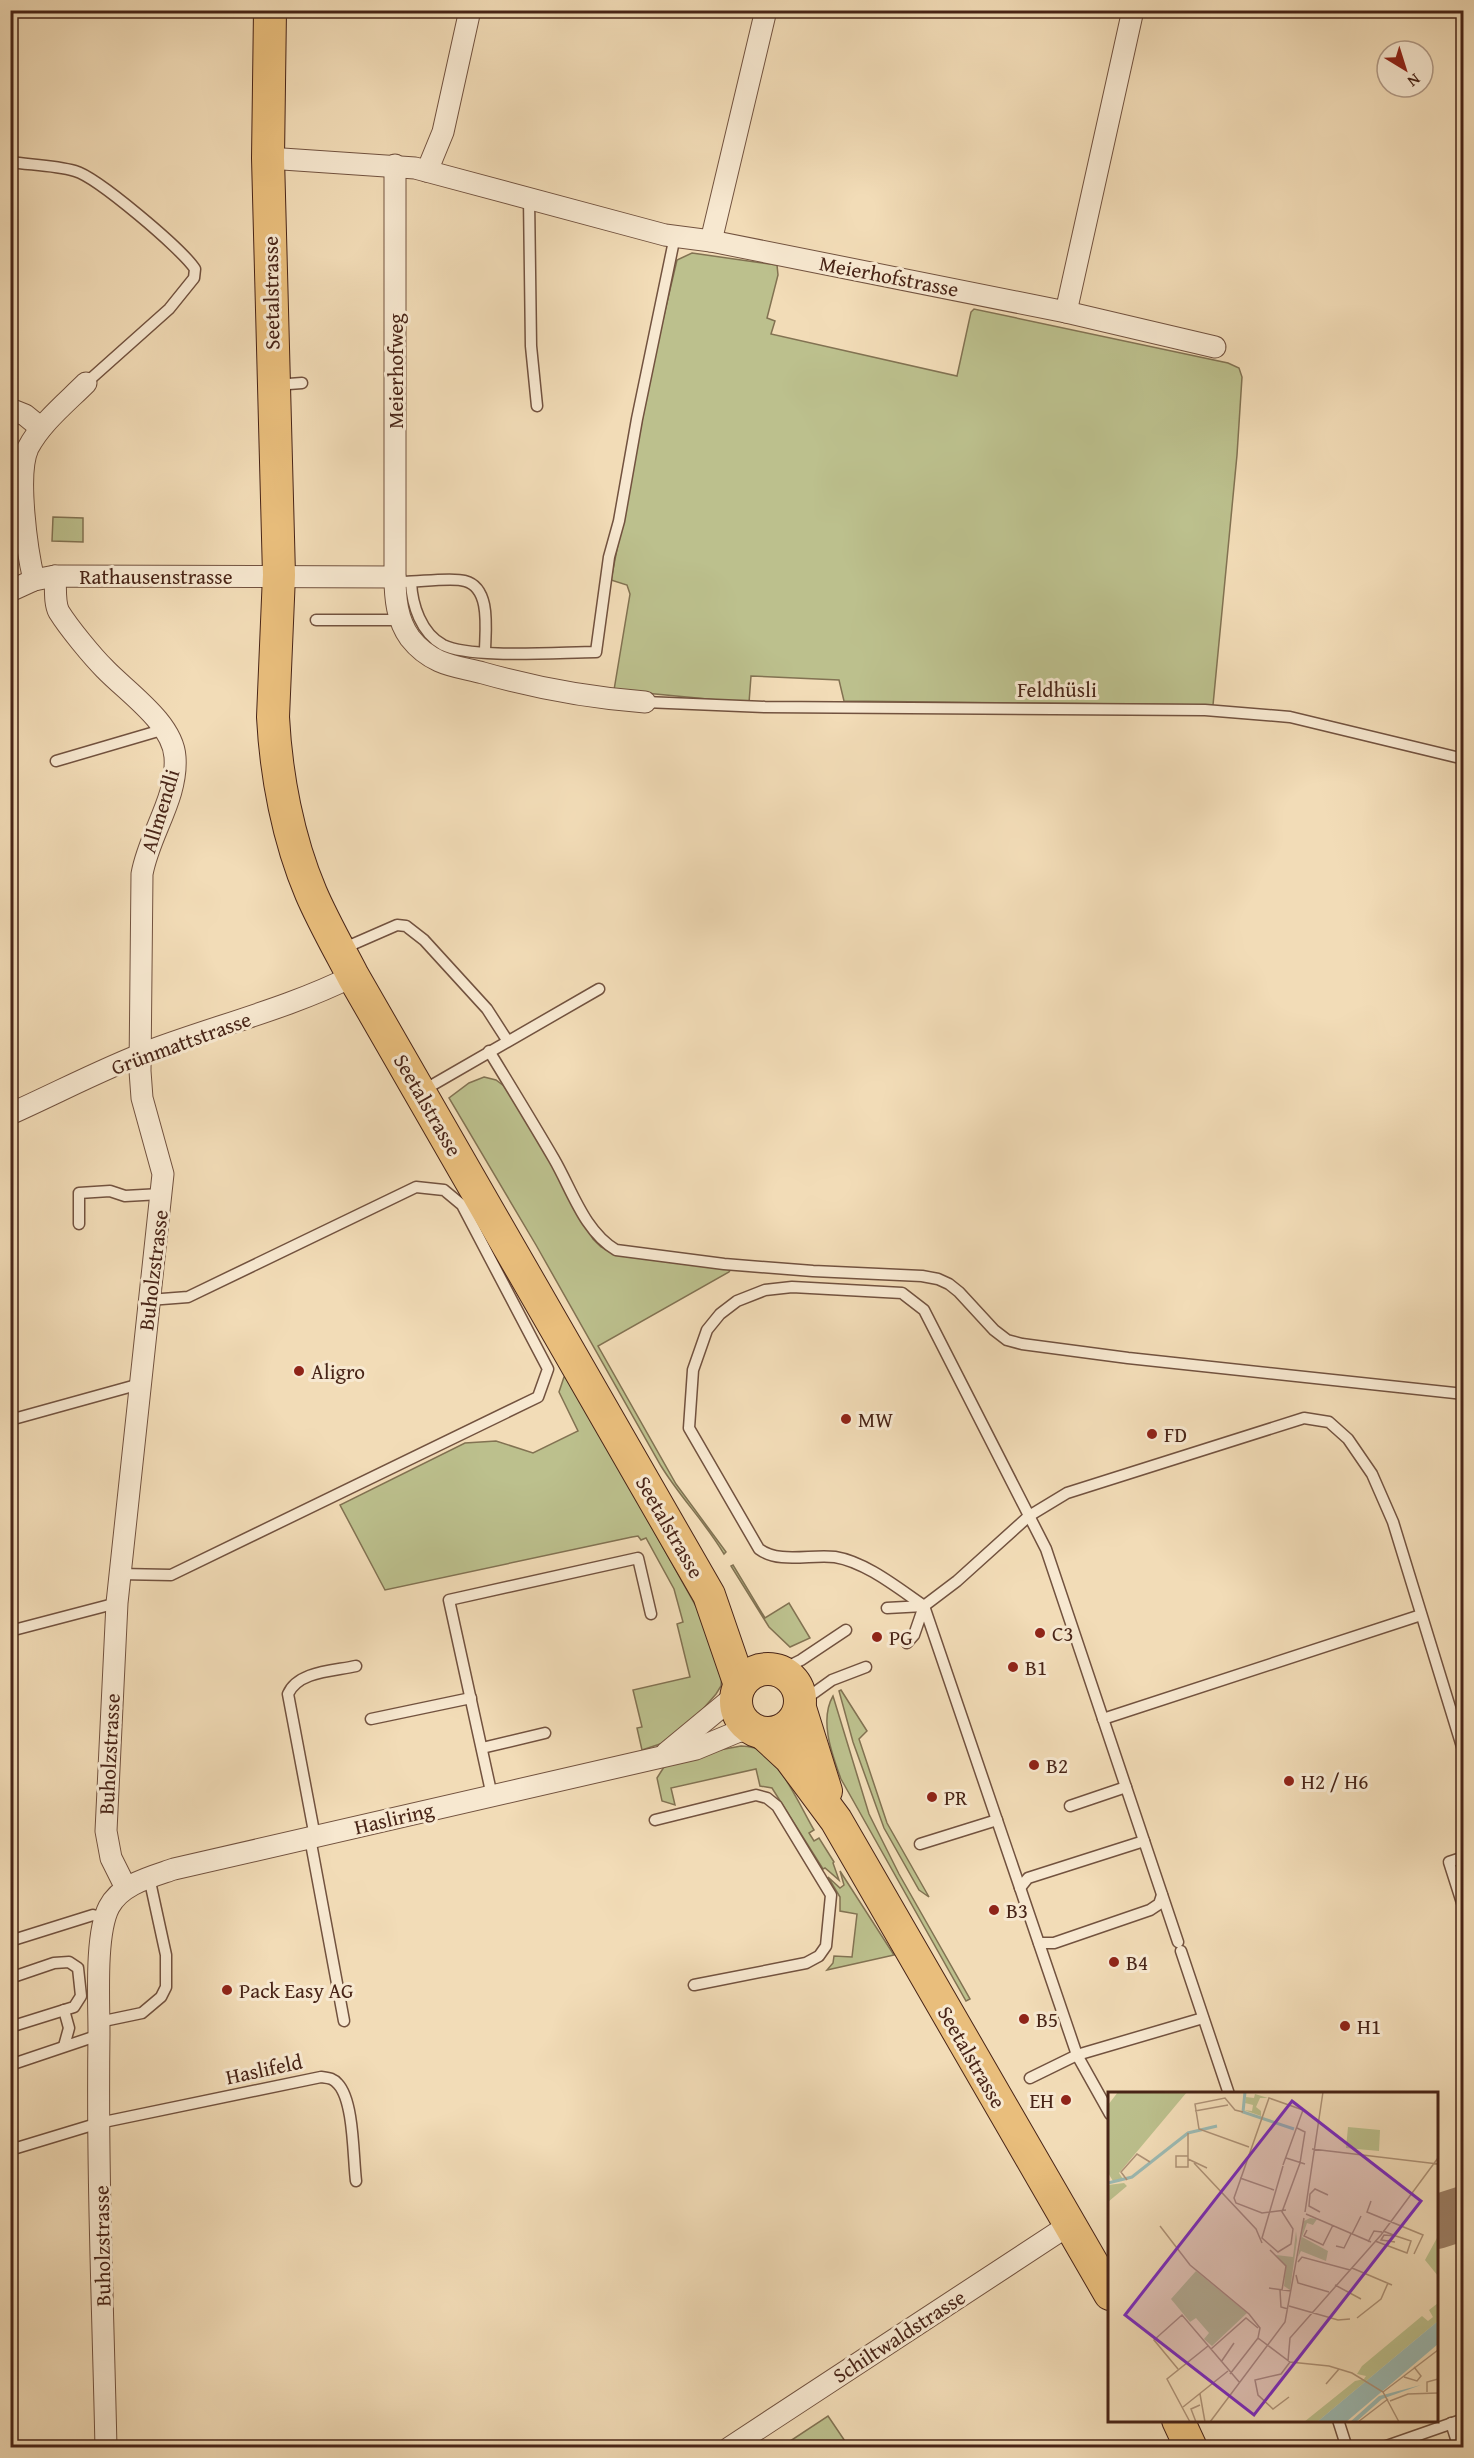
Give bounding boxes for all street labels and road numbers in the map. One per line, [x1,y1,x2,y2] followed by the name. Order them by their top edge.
[255,236,287,350] street label: Seetalstrasse
[817,247,961,305] street label: Meierhofstrasse
[380,313,411,429] street label: Meierhofweg
[79,561,233,592] street label: Rathausenstrasse
[1017,674,1097,705] street label: Feldhüsli
[133,765,187,857] street label: Allmendli
[107,1003,255,1083] street label: Grünmattstrasse
[386,1048,470,1162] street label: Seetalstrasse
[130,1208,176,1332] street label: Buholzstrasse
[628,1470,712,1584] street label: Seetalstrasse
[90,1692,128,1815] street label: Buholzstrasse
[351,1794,437,1842] street label: Hasliring
[930,2000,1014,2114] street label: Seetalstrasse
[223,2046,306,2092] street label: Haslifeld
[85,2185,119,2307] street label: Buholzstrasse
[827,2281,972,2391] street label: Schiltwaldstrasse

